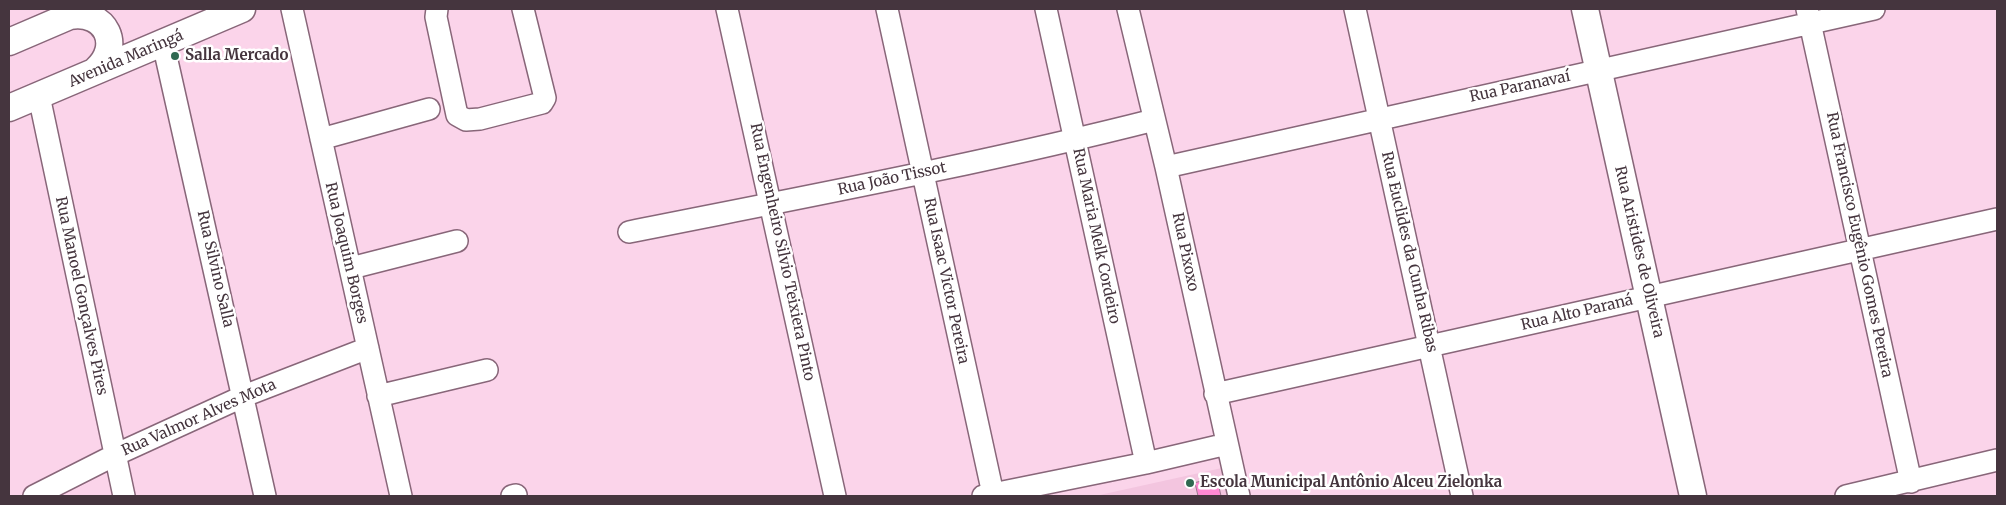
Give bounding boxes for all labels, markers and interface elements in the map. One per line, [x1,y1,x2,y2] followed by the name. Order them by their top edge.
[66,27,186,91] street label: Avenida Maringá
[185,47,289,65] place label: Salla Mercado
[169,50,181,62] marker: Salla Mercado
[1468,68,1572,106] street label: Rua Paranavaí
[1822,111,1896,379] street label: Rua Francisco Eugênio Gomes Pereira
[746,122,818,382] street label: Rua Engenheiro Silvio Teixiera Pinto
[1069,147,1123,325] street label: Rua Maria Melk Cordeiro
[1377,150,1441,354] street label: Rua Euclides da Cunha Ribas
[836,159,948,199] street label: Rua João Tissot
[1610,164,1668,340] street label: Rua Aristides de Oliveira
[321,180,371,326] street label: Rua Joaquim Borges
[51,195,111,397] street label: Rua Manoel Gonçalves Pires
[920,196,972,366] street label: Rua Isaac Victor Pereira
[193,209,237,329] street label: Rua Silvino Salla
[1168,211,1202,293] street label: Rua Pixoxo
[1519,291,1635,335] street label: Rua Alto Paraná
[119,376,279,460] street label: Rua Valmor Alves Mota
[1200,474,1502,492] place label: Escola Municipal Antônio Alceu Zielonka
[1184,477,1196,489] marker: Escola Municipal Antônio Alceu Zielonka

